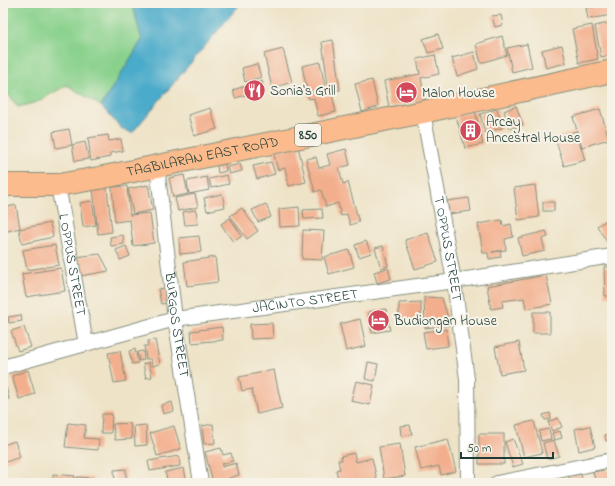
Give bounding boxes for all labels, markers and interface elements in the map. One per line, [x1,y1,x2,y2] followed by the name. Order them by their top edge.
[241,78,267,104] restaurant icon: Sonia's Grill
[394,80,420,106] hotel icon: Malon House
[270,81,336,102] place label: Sonia's Grill
[422,83,496,104] place label: Malon House
[486,112,581,149] place label: Arcay Ancestral House
[457,117,483,143] building icon: Arcay Ancestral House
[295,124,321,146] road number: 850
[124,131,280,183] street label: TAGBILARAN EAST ROAD
[428,194,467,303] street label: T OPPUS STREET
[53,212,91,318] street label: L OPPUS STREET
[159,270,195,379] street label: BURGOS STREET
[251,284,359,319] street label: JACINTO STREET
[365,308,391,334] hotel icon: Budiongan House
[393,311,498,333] place label: Budiongan House
[461,434,553,460] scale bar
[467,440,491,458] text: 50 m

